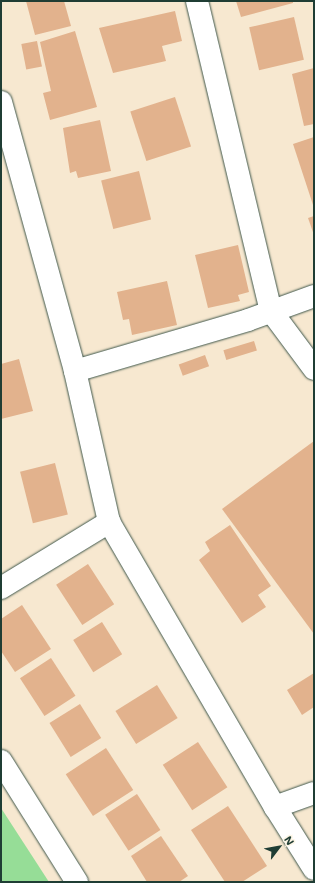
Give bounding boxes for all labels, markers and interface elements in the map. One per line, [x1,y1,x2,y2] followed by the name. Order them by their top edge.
[259,827,299,867] north arrow
[281,833,298,848] text: N

